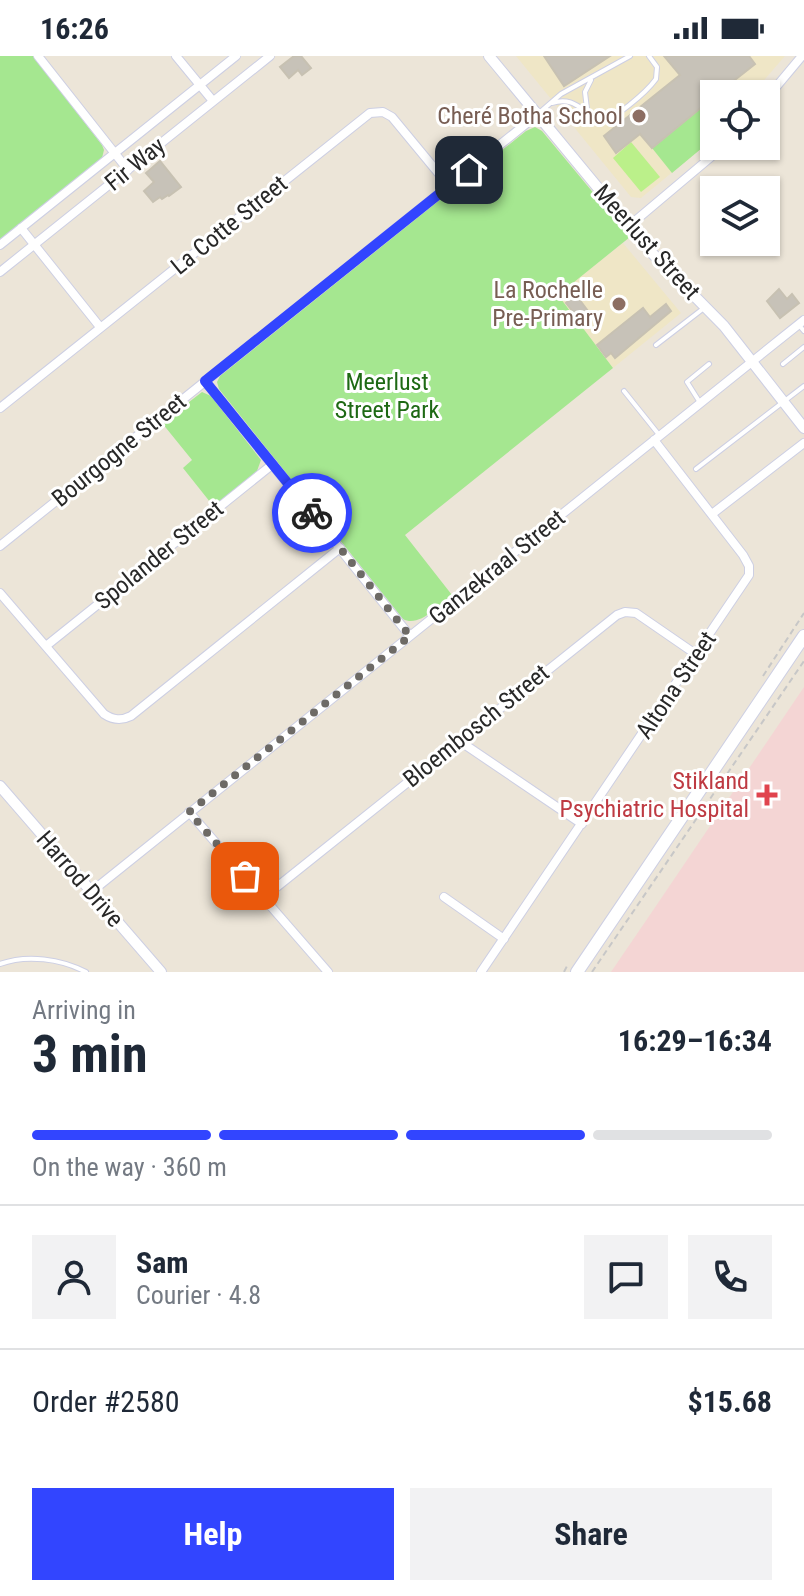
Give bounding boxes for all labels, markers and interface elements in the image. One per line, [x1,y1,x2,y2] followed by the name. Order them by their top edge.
[40,11,109,46] text: 16:26
[700,80,780,256] map controls
[700,80,780,160] button: locate
[437,102,623,130] place label: Cheré Botha School
[630,107,648,125] marker: Cheré Botha School
[99,131,171,197] street label: Fir Way
[435,136,503,204] pin
[447,148,491,192] icon: home
[165,170,293,280] street label: La Cotte Street
[700,176,780,256] button: layers
[588,179,706,305] street label: Meerlust Street
[492,276,603,332] place label: La Rochelle Pre-Primary
[610,295,628,313] marker: La Rochelle Pre-Primary
[335,368,439,424] park label: Meerlust Street Park
[46,387,192,513] street label: Bourgogne Street
[272,473,352,553] courier
[290,491,334,535] icon: bike
[89,495,229,615] street label: Spolander Street
[423,504,571,630] street label: Ganzekraal Street
[630,626,722,744] street label: Altona Street
[398,659,554,793] street label: Bloembosch Street
[559,767,749,823] place label: Stikland Psychiatric Hospital
[756,784,778,806] marker: Stikland Psychiatric Hospital
[31,825,129,933] street label: Harrod Drive
[211,842,279,910] pin
[223,854,267,898] icon: bag
[32,995,136,1025] text: Arriving in
[618,1023,772,1058] text: 16:29–16:34
[32,1024,148,1085] text: 3 min
[32,1152,227,1182] text: On the way · 360 m
[32,1235,116,1319] button: person
[584,1235,668,1319] button: chat
[688,1235,772,1319] button: phone
[136,1245,189,1280] text: Sam
[136,1280,261,1310] text: Courier · 4.8
[32,1384,180,1419] text: Order #2580
[687,1384,772,1419] text: $15.68
[32,1488,394,1580] button: Help
[410,1488,772,1580] button: Share

